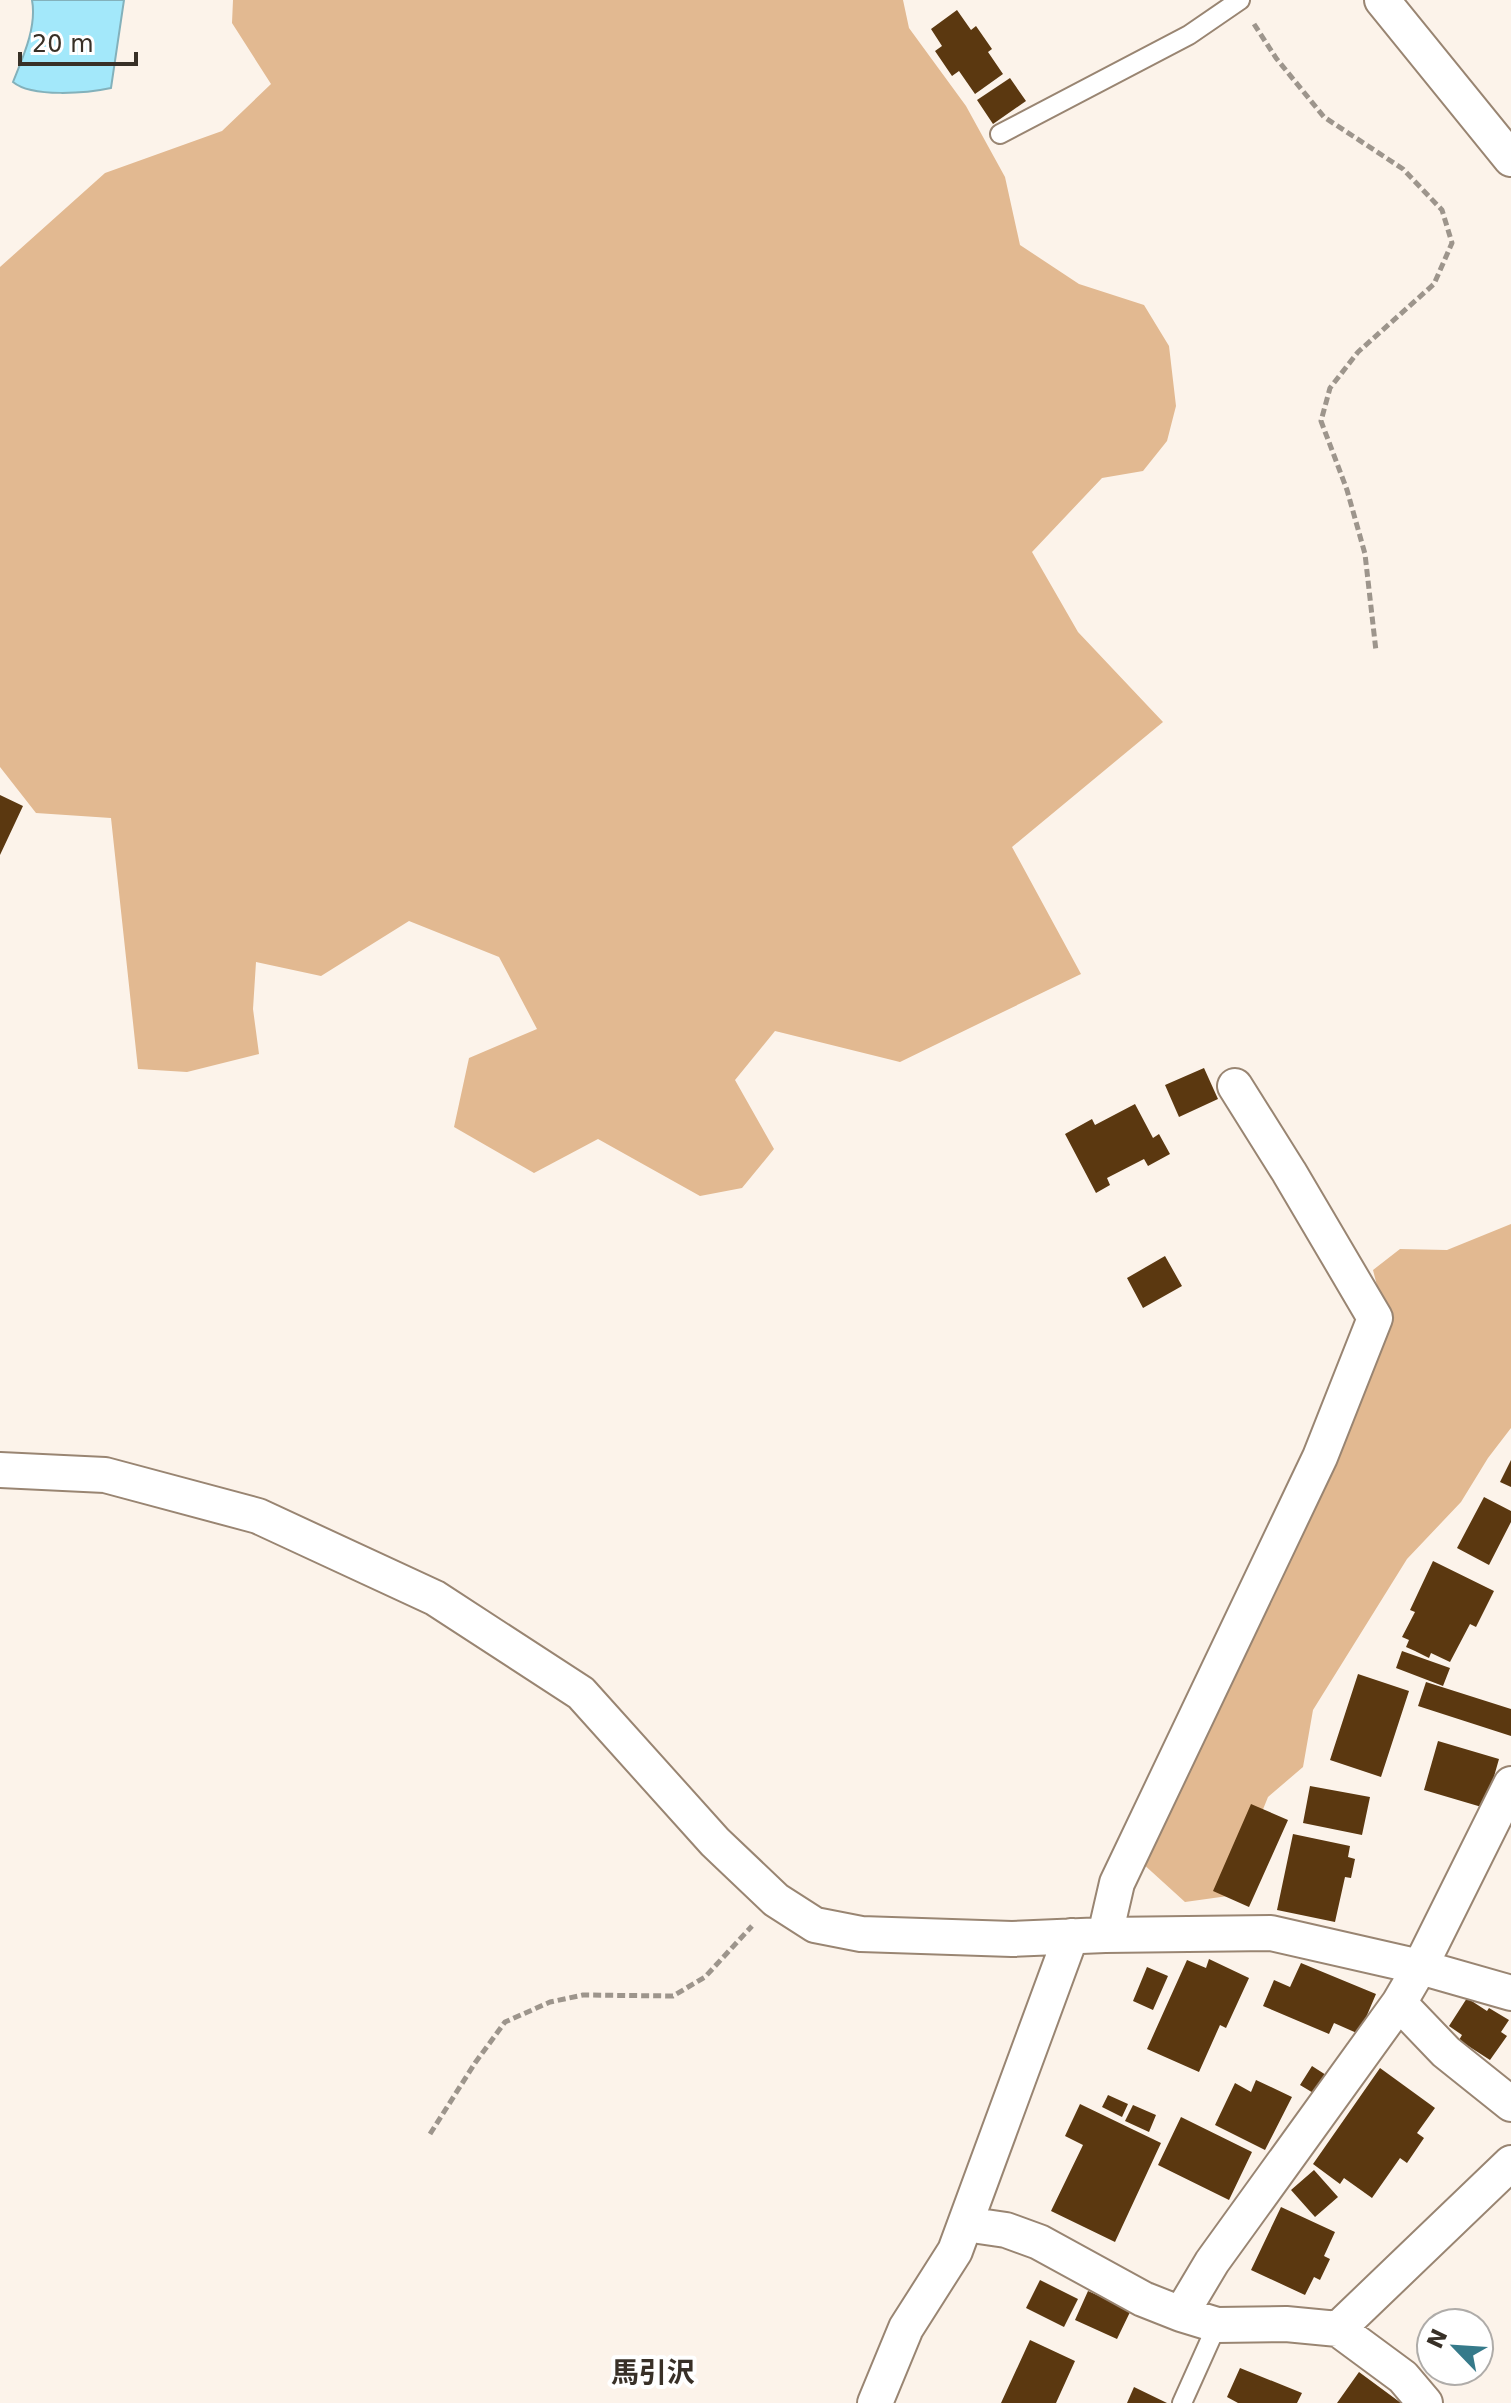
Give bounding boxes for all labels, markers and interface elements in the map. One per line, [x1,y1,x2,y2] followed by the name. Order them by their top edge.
[20,16,136,66] scale bar
[32,30,94,58] text: 20 m
[1415,2307,1495,2387] north arrow
[1422,2325,1453,2352] text: N
[611,2356,695,2389] district label: 馬引沢

